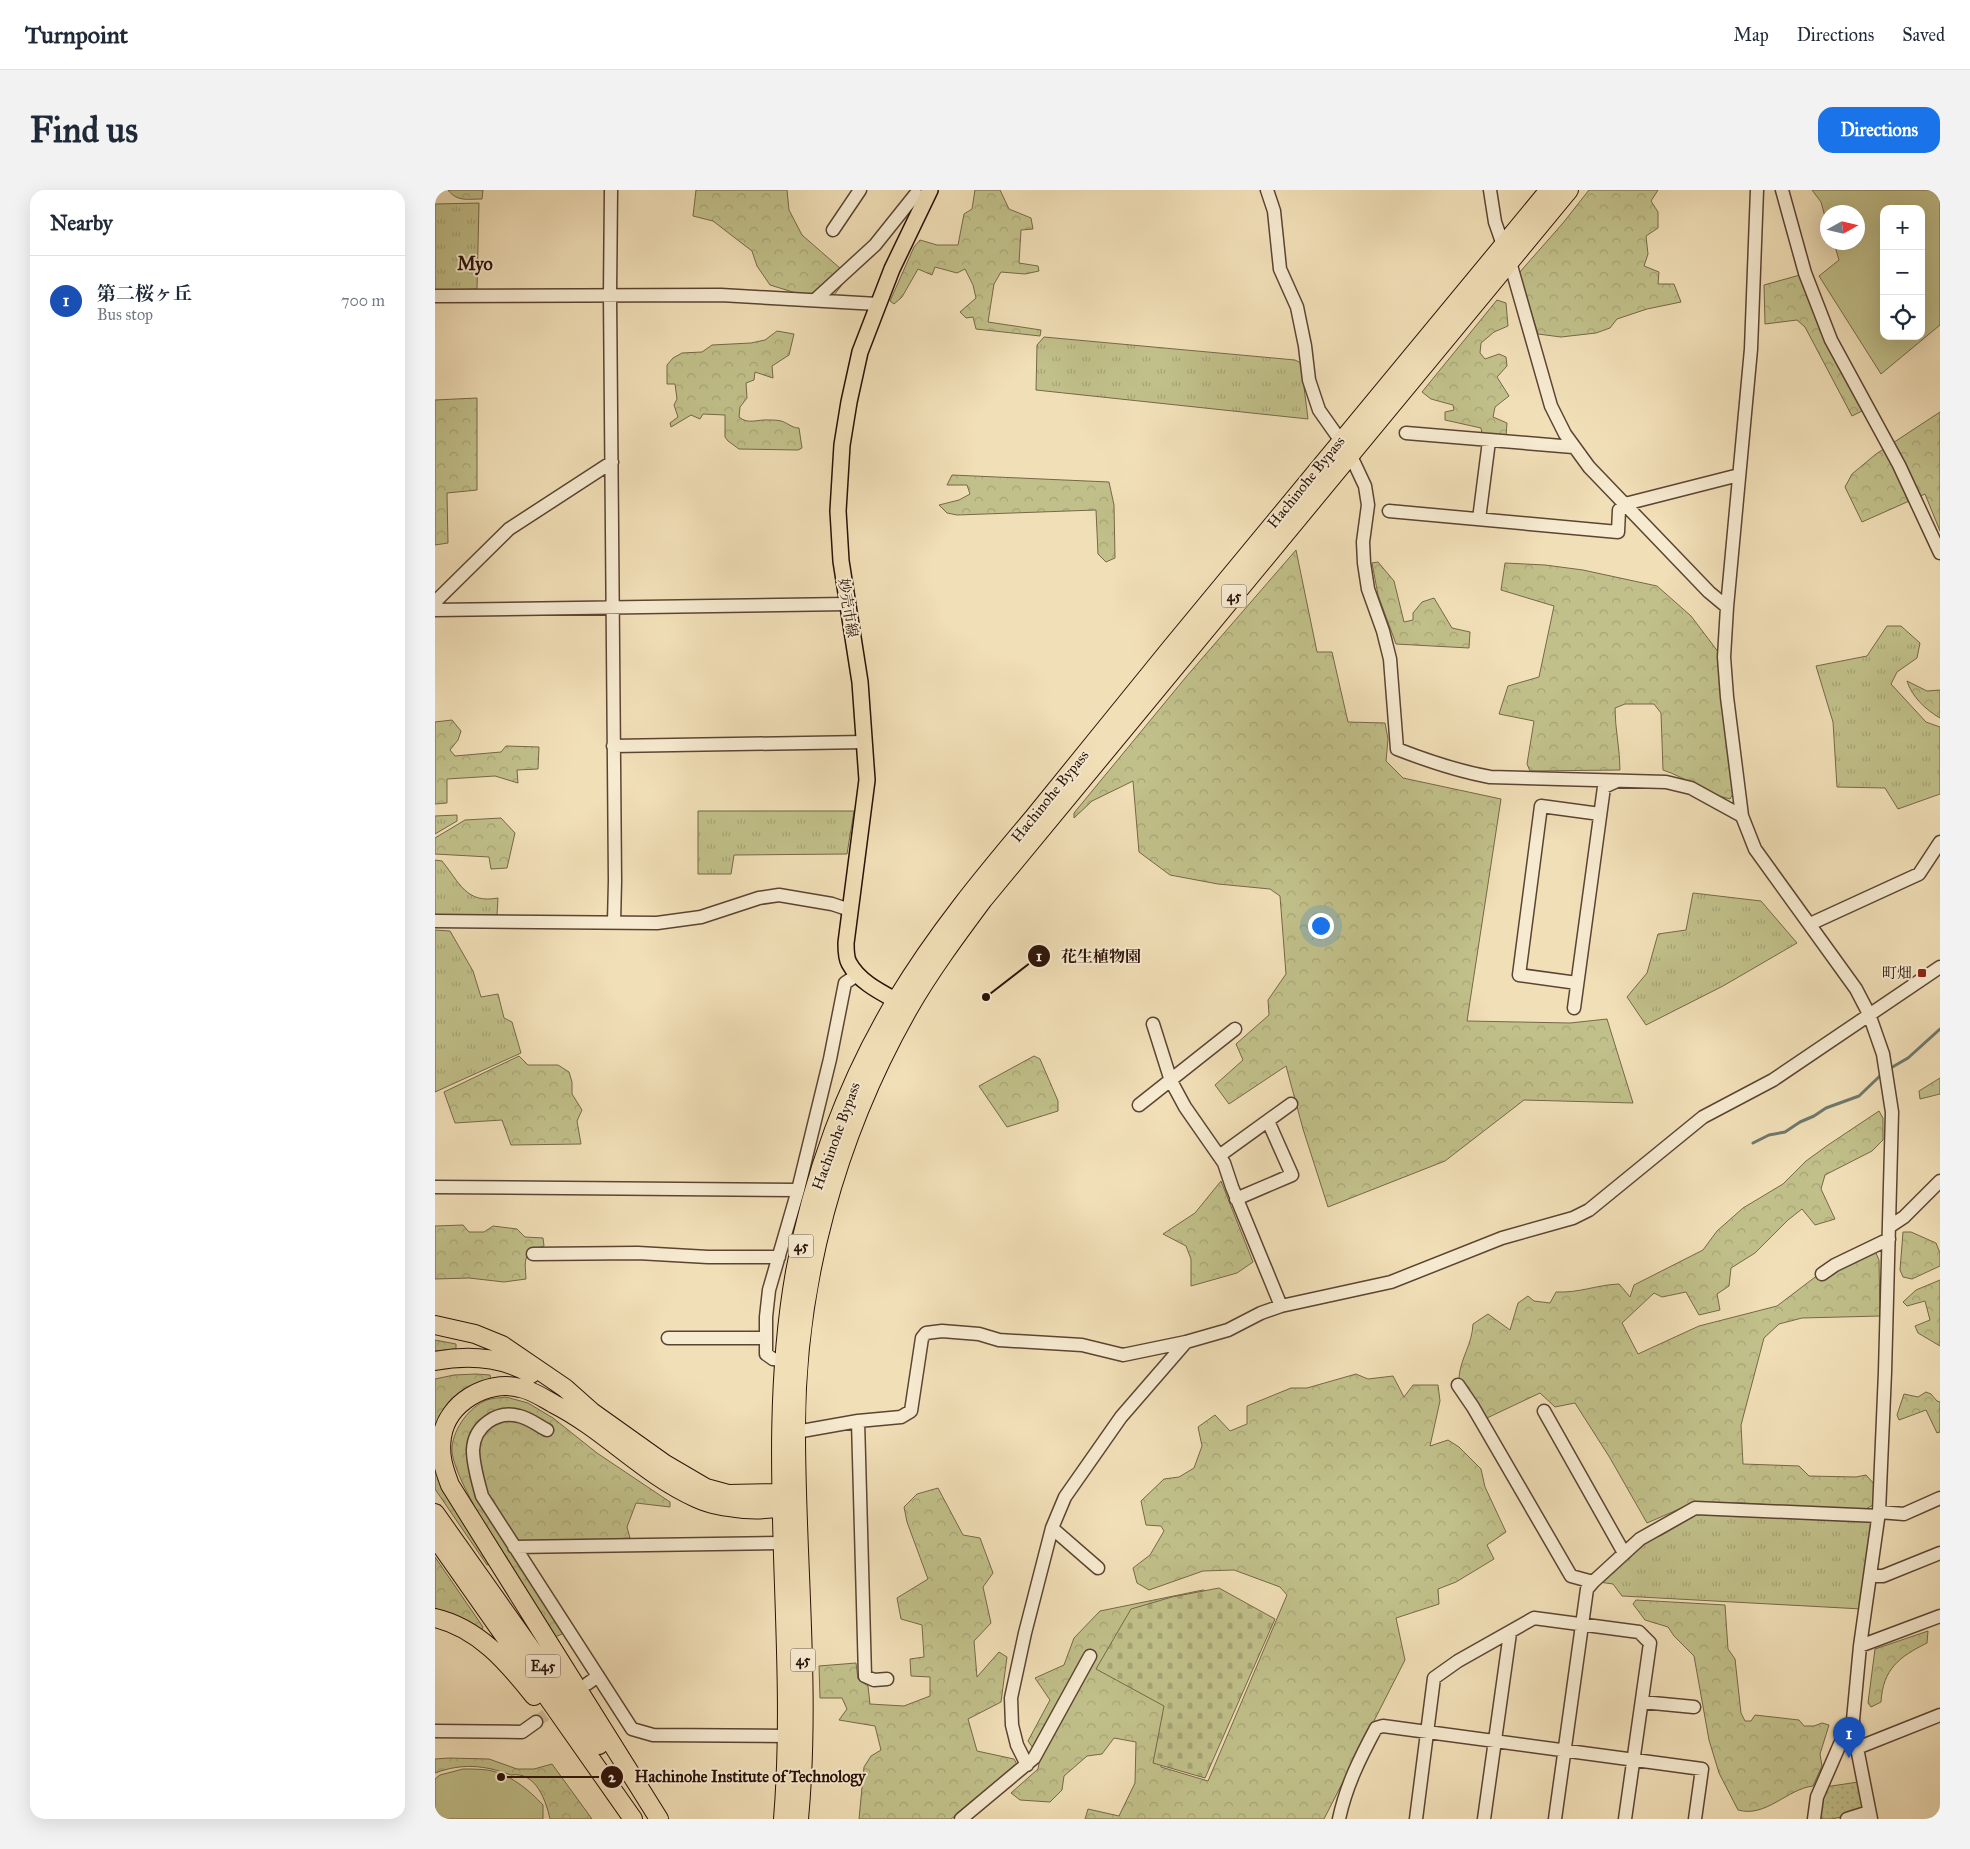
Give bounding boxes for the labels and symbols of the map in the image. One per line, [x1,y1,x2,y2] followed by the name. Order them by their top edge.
[1820,205,1865,250] north arrow
[457,253,493,276] district label: Myo
[1263,432,1349,532] street label: Hachinohe Bypass
[834,577,862,639] street label: 妙売市線
[1221,584,1247,608] road number: 45
[1007,746,1093,846] street label: Hachinohe Bypass
[1308,913,1334,939] your location
[1026,940,1151,971] callout: 花生植物園
[1036,947,1042,965] text: 1
[1061,947,1141,966] text: 花生植物園
[1882,964,1912,982] place label: 町畑
[1916,967,1928,979] marker: 町畑
[808,1080,864,1192] street label: Hachinohe Bypass
[789,1234,813,1258] road number: 45
[791,1648,815,1672] road number: 45
[525,1654,561,1678] road number: E45
[1833,1717,1865,1758] pin: 1
[599,1761,875,1792] callout: Hachinohe Institute of Technology
[635,1767,867,1787] text: Hachinohe Institute of Technology
[608,1768,616,1786] text: 2

